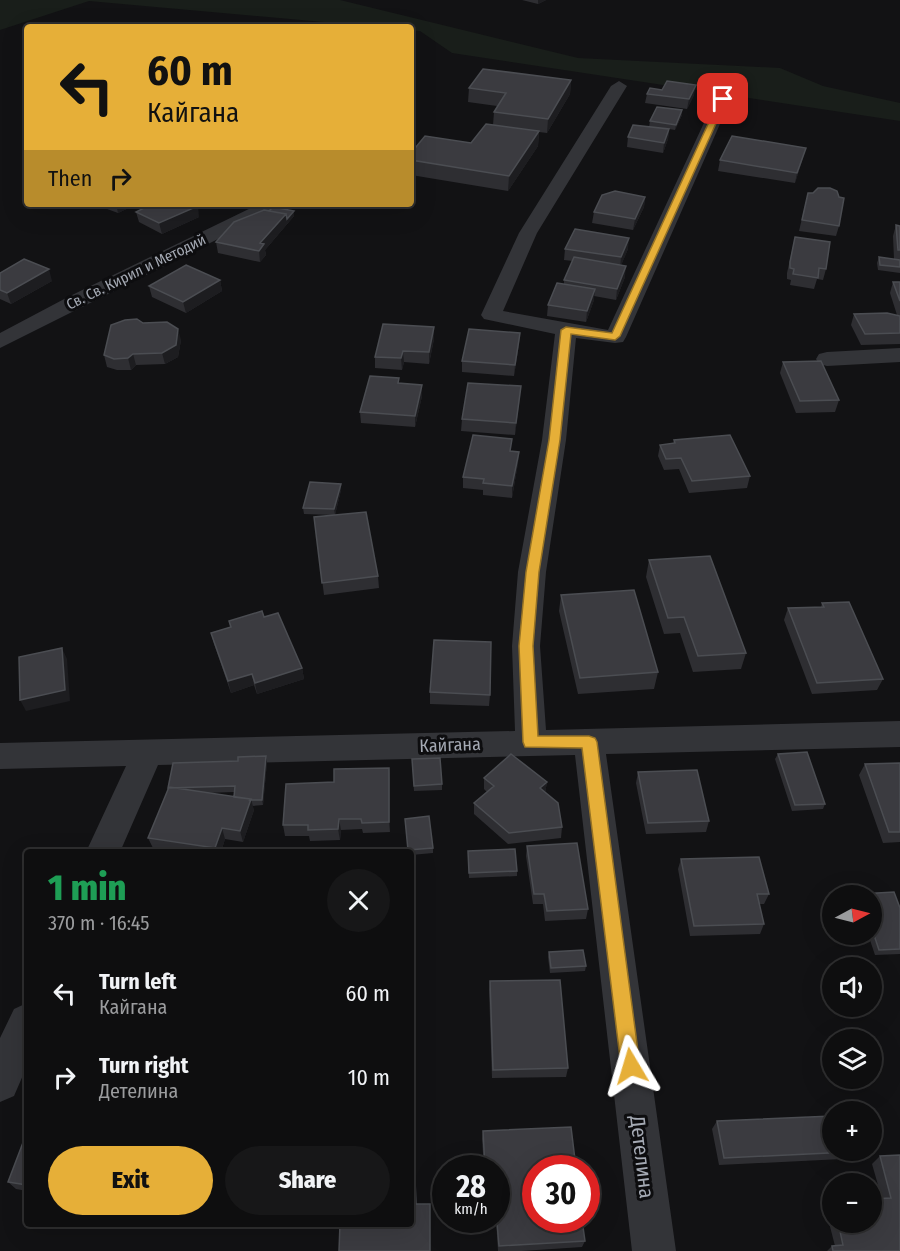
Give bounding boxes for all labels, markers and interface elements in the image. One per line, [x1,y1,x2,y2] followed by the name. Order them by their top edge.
[147,46,233,96] text: 60 m
[48,48,126,126] icon: left
[697,73,748,124] pin
[706,82,739,115] icon: arrive
[147,97,239,129] text: Кайгана
[104,162,137,195] icon: right
[48,165,92,192] text: Then
[63,230,209,314] street label: Св. Св. Кирил и Методий
[419,733,481,757] street label: Кайгана
[48,866,126,910] text: 1 min
[327,869,390,932] button: close
[822,885,882,945] north arrow
[822,885,882,1233] map controls
[48,911,149,935] text: 370 m · 16:45
[822,957,882,1017] button: sound
[99,968,177,995] text: Turn left
[48,977,81,1010] icon: left
[346,980,390,1007] text: 60 m
[99,995,167,1019] text: Кайгана
[822,1029,882,1089] button: layers
[599,1034,663,1098] position arrow
[99,1052,188,1079] text: Turn right
[48,1061,81,1094] icon: right
[348,1064,390,1091] text: 10 m
[99,1079,178,1103] text: Детелина
[822,1101,882,1161] button: +
[624,1113,660,1200] street label: Детелина
[48,1146,213,1215] button: Exit
[225,1146,390,1215] button: Share
[522,1155,600,1233] speed limit sign: 30
[456,1169,486,1205] text: 28
[822,1173,882,1233] button: −
[454,1200,488,1218] text: km/h

